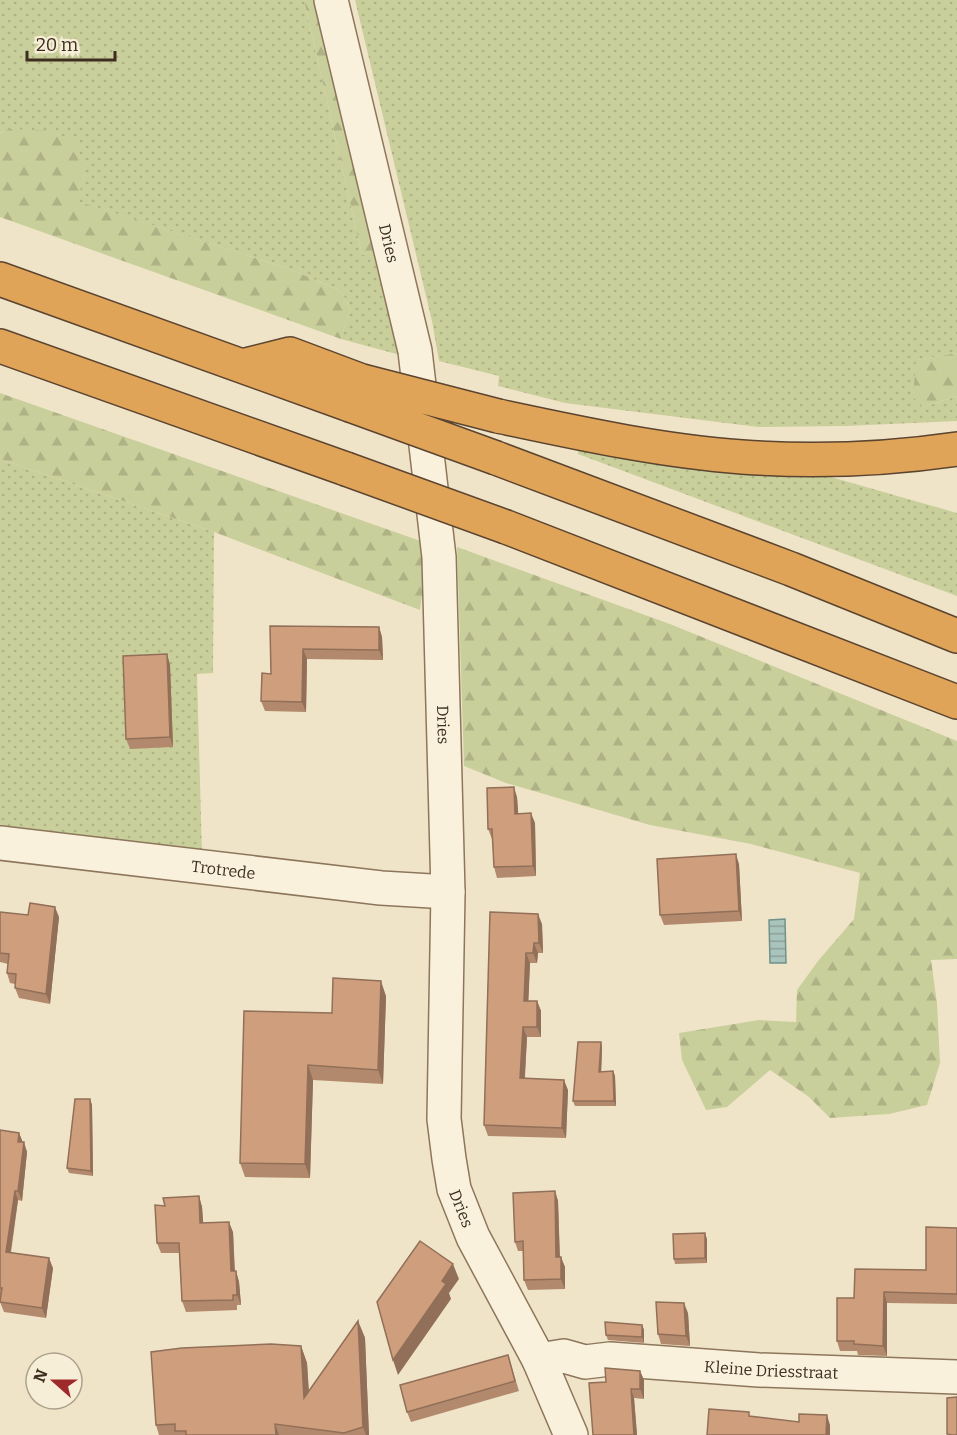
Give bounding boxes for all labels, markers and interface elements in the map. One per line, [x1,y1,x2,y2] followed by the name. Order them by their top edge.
[27,24,116,62] scale bar
[36,34,78,56] text: 20 m
[375,222,403,265] street label: Dries
[433,705,453,745] street label: Dries
[190,857,256,883] street label: Trotrede
[445,1187,477,1230] street label: Dries
[24,1351,84,1411] north arrow
[704,1357,839,1383] street label: Kleine Driesstraat
[29,1367,52,1385] text: N

